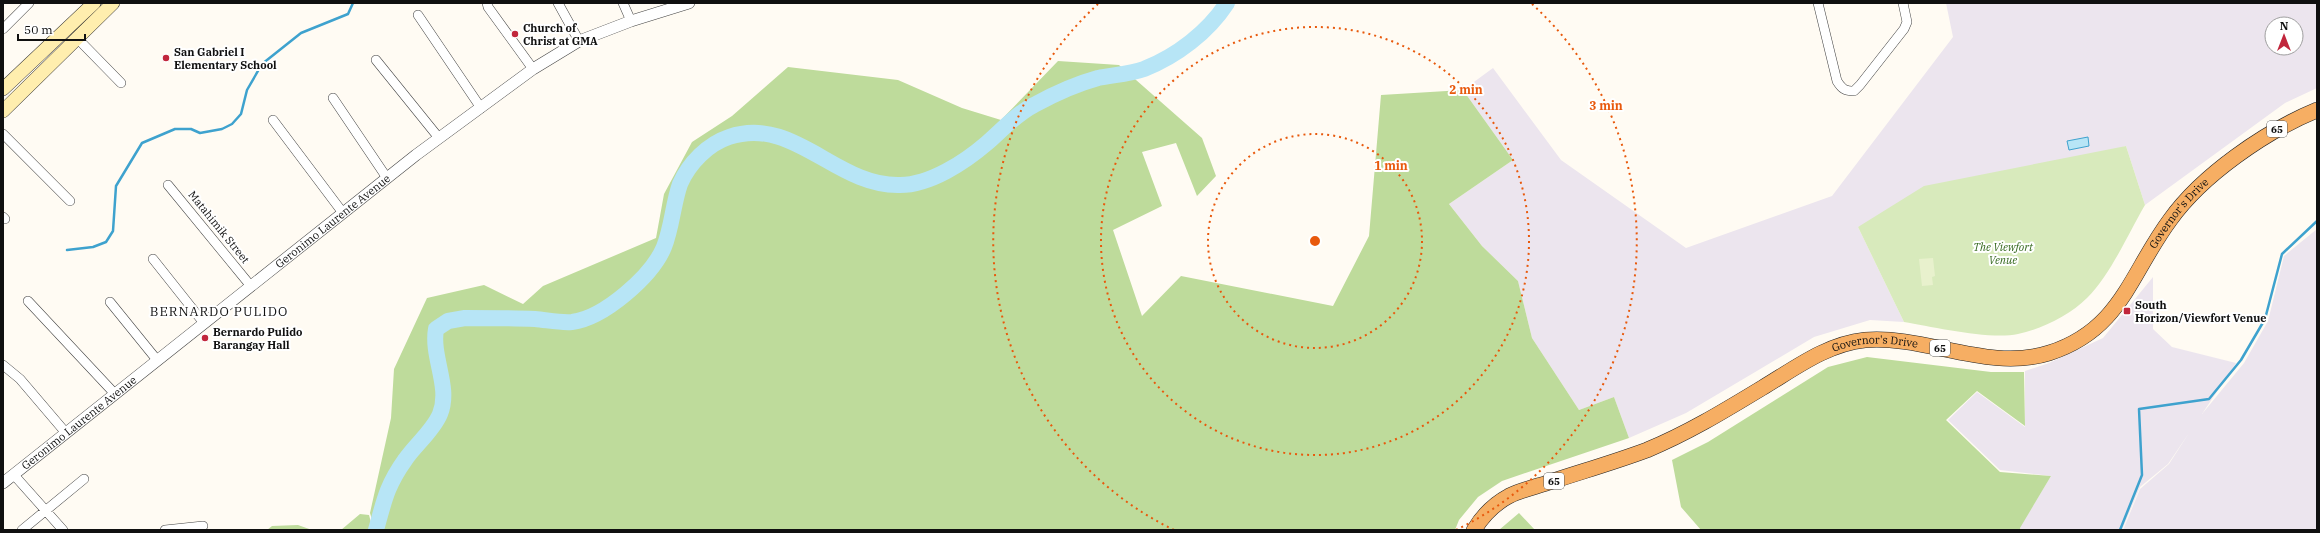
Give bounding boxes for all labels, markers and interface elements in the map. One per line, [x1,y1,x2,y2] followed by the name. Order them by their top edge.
[18,16,85,42] scale bar
[2264,16,2304,56] north arrow
[2280,19,2289,33] text: N
[523,21,598,48] place label: Church of Christ at GMA
[24,22,53,37] text: 50 m
[510,29,520,39] marker: Church of Christ at GMA
[174,45,277,72] place label: San Gabriel I Elementary School
[161,53,171,63] marker: San Gabriel I Elementary School
[1449,82,1483,97] text: 2 min
[1589,98,1623,113] text: 3 min
[2267,121,2287,137] road number: 65
[1374,158,1408,173] text: 1 min
[272,171,393,271] street label: Geronimo Laurente Avenue
[2146,175,2211,251] street label: Governor's Drive
[185,188,253,266] street label: Matahimik Street
[1308,234,1322,248] centre of rings
[1973,240,2034,267] park label: The Viewfort Venue
[2135,298,2267,325] place label: South Horizon/Viewfort Venue
[150,303,288,320] district label: BERNARDO PULIDO
[2122,306,2132,316] marker: South Horizon/Viewfort Venue
[213,325,303,352] place label: Bernardo Pulido Barangay Hall
[200,333,210,343] marker: Bernardo Pulido Barangay Hall
[1830,333,1919,355] street label: Governor's Drive
[1930,340,1950,356] road number: 65
[19,373,139,473] street label: Geronimo Laurente Avenue
[1544,473,1564,489] road number: 65

